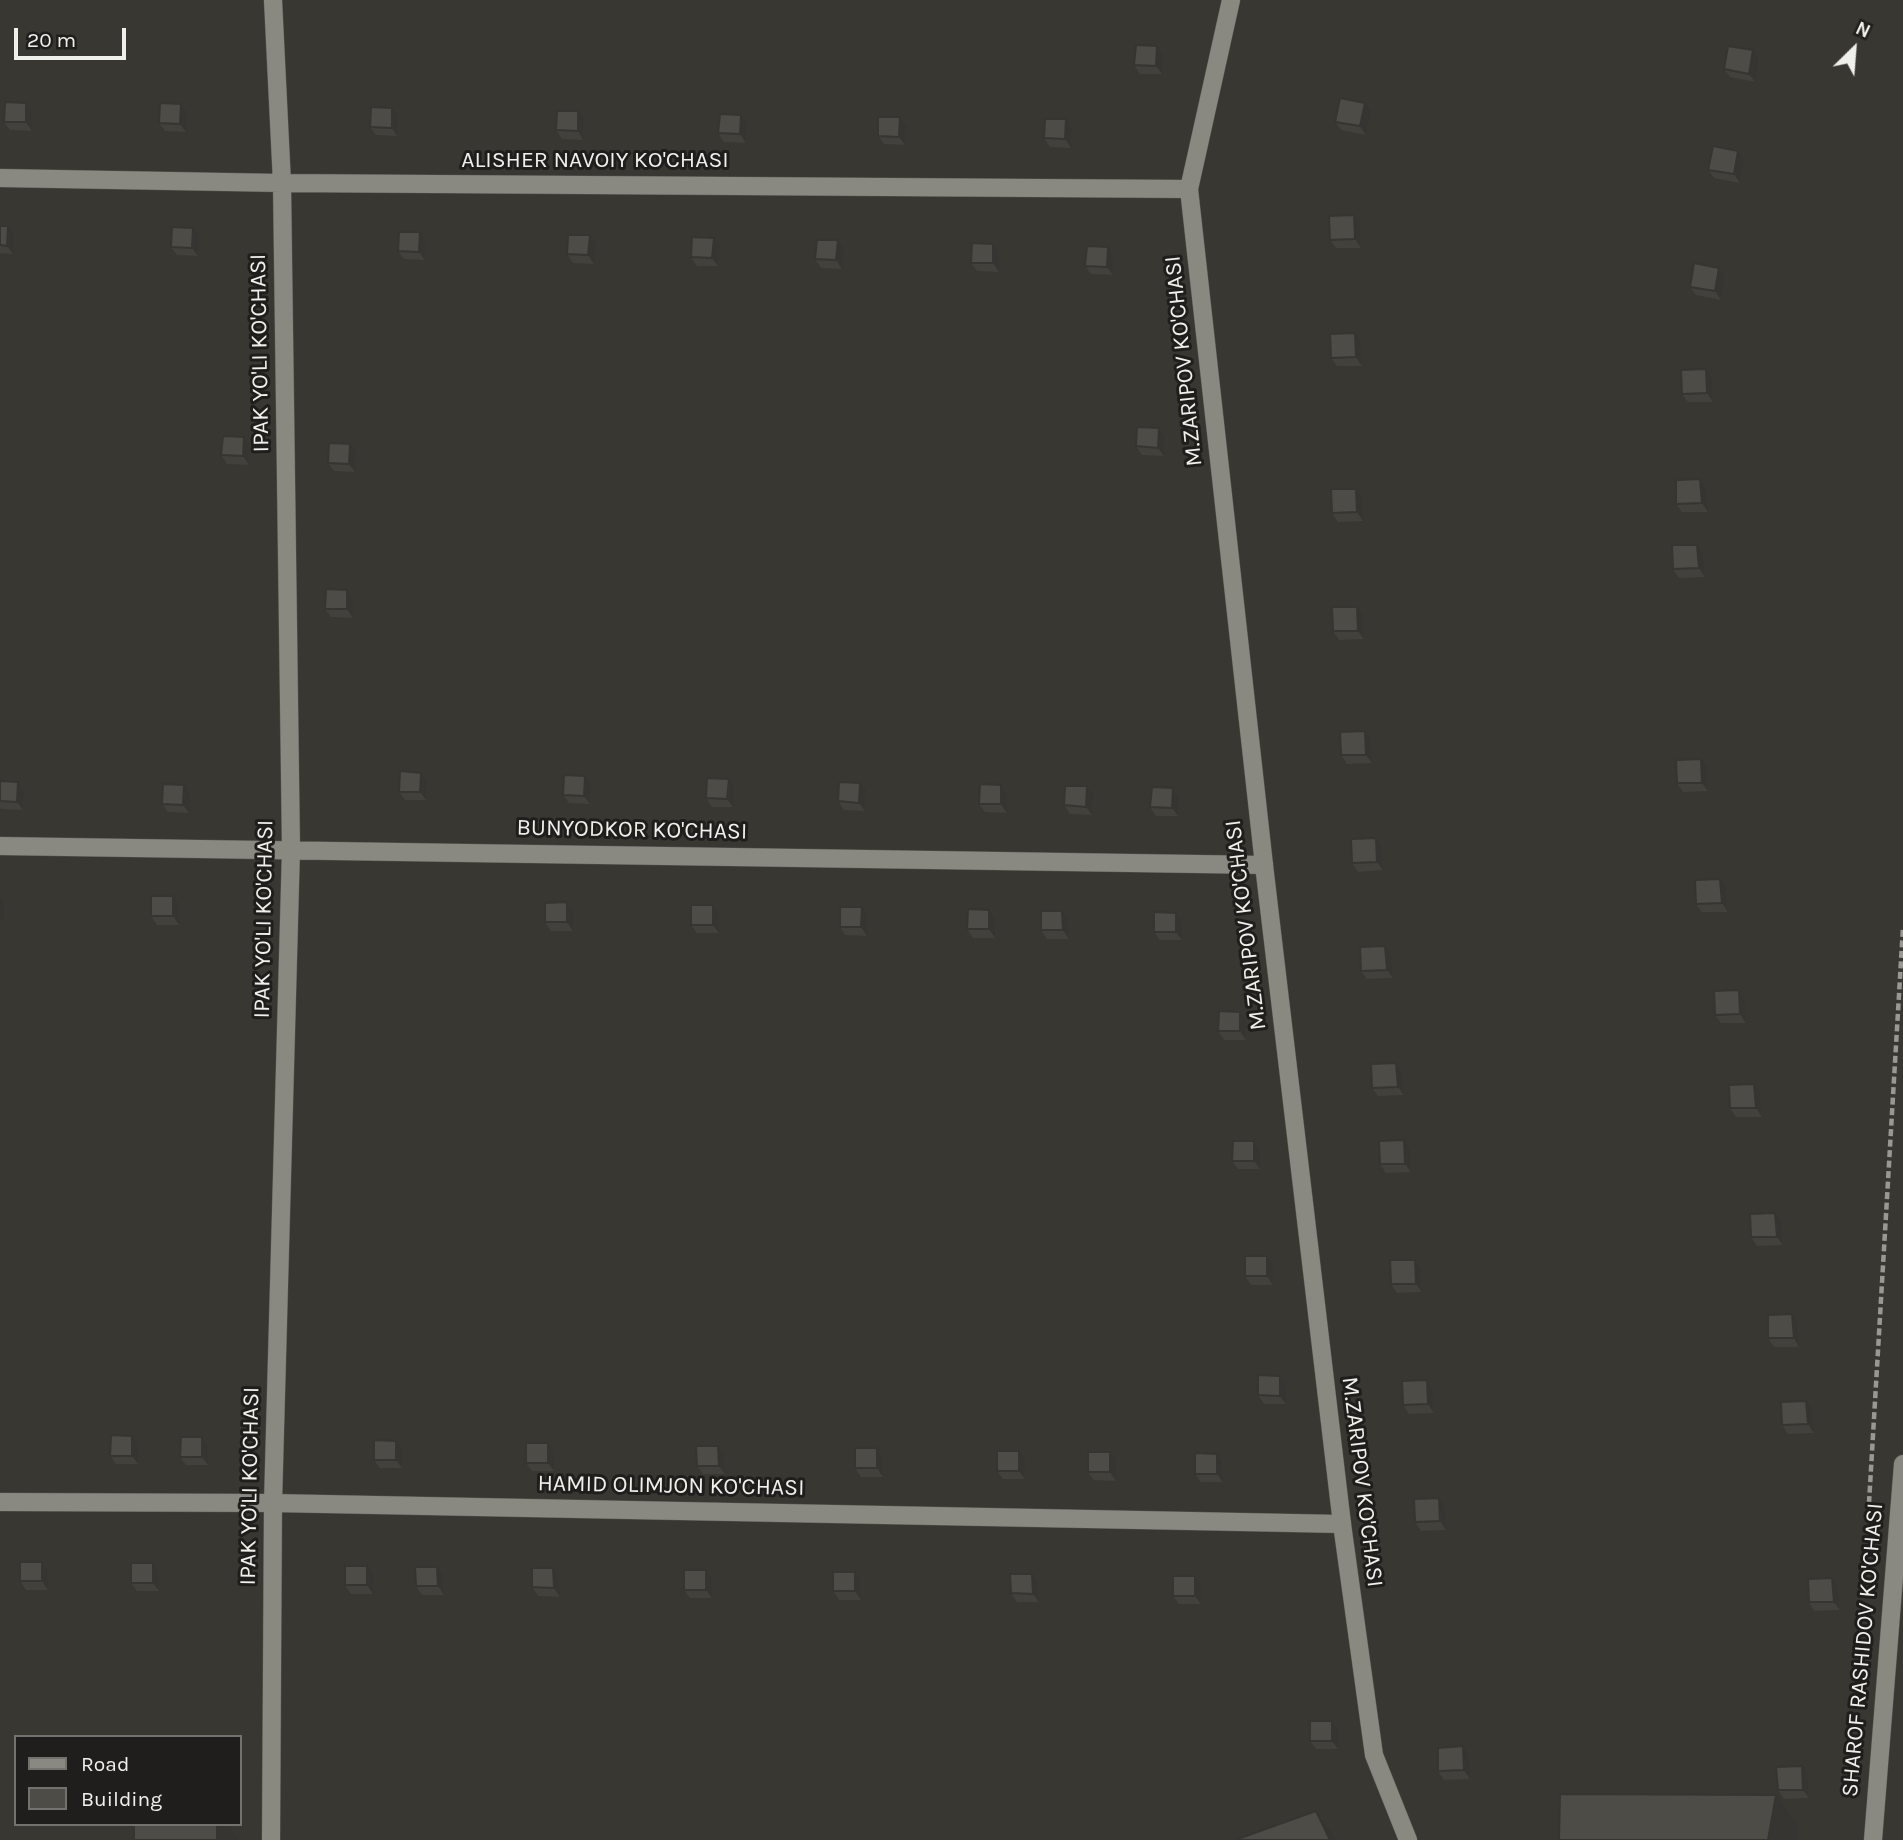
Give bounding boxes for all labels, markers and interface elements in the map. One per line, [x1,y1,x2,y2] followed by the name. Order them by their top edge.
[18,14,130,58] scale bar
[1819,14,1889,84] north arrow
[1852,17,1874,43] text: N
[27,28,76,52] text: 20 m
[461,146,729,174] street label: ALISHER NAVOIY KO'CHASI
[244,253,276,453] street label: IPAK YO'LI KO'CHASI
[1159,254,1209,468] street label: M.ZARIPOV KO'CHASI
[516,814,748,846] street label: BUNYODKOR KO'CHASI
[1219,818,1273,1032] street label: M.ZARIPOV KO'CHASI
[248,819,280,1019] street label: IPAK YO'LI KO'CHASI
[1335,1375,1389,1589] street label: M.ZARIPOV KO'CHASI
[234,1386,266,1586] street label: IPAK YO'LI KO'CHASI
[537,1470,805,1502] street label: HAMID OLIMJON KO'CHASI
[1836,1502,1890,1798] street label: SHAROF RASHIDOV KO'CHASI
[14,1735,242,1826] legend
[81,1752,129,1776] text: Road
[81,1787,162,1811] text: Building

